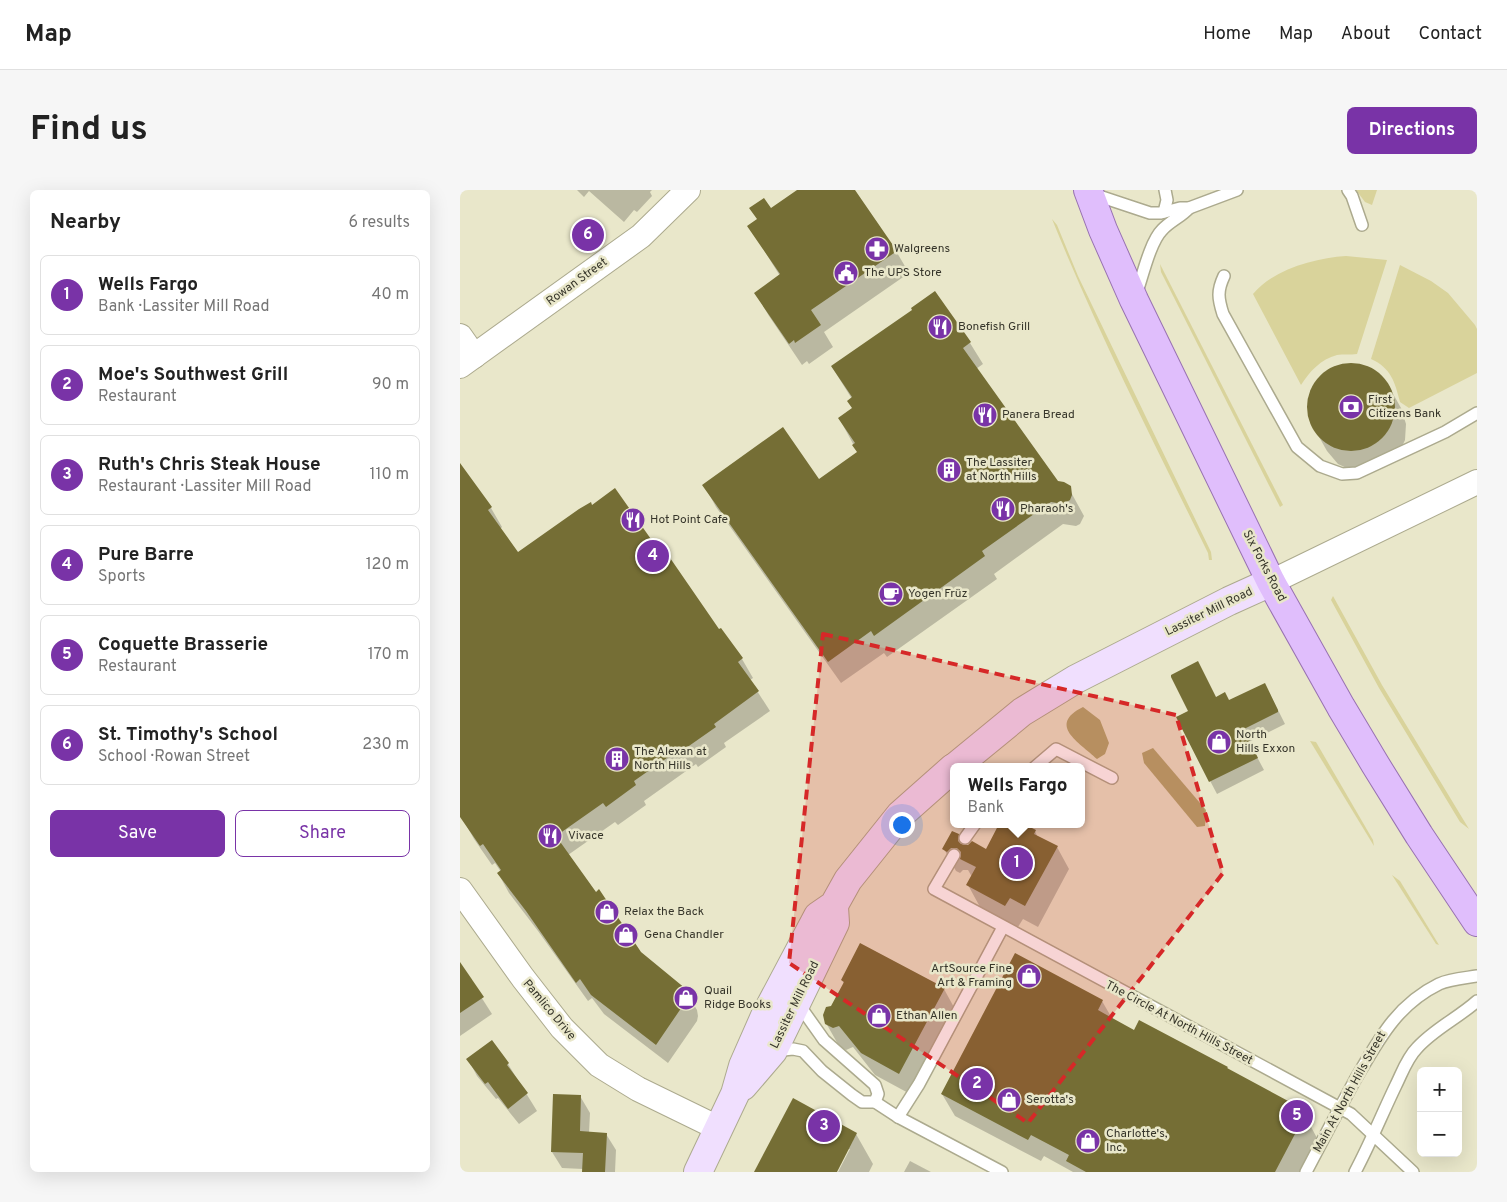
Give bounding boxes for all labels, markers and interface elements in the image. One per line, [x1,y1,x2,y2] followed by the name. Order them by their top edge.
[25,20,72,50] text: Map
[1203,23,1251,46] text: Home
[1279,23,1313,46] text: Map
[1341,23,1390,46] text: About
[1418,23,1482,46] text: Contact
[1347,107,1477,154] button: Directions
[30,108,148,152] text: Find us
[50,209,121,236] text: Nearby
[348,213,410,233] text: 6 results
[572,216,604,254] pin: 6
[864,236,890,262] pharmacy icon: Walgreens
[894,241,950,257] place label: Walgreens
[543,254,611,310] street label: Rowan Street
[833,260,859,286] public building icon: The UPS Store
[864,265,942,281] place label: The UPS Store
[98,273,198,297] text: Wells Fargo
[64,285,70,305] text: 1
[371,285,409,305] text: 40 m
[98,297,269,317] text: Bank · Lassiter Mill Road
[927,314,953,340] restaurant icon: Bonefish Grill
[958,319,1030,335] place label: Bonefish Grill
[98,363,288,387] text: Moe's Southwest Grill
[62,375,72,395] text: 2
[372,375,409,395] text: 90 m
[98,387,177,407] text: Restaurant
[1368,392,1441,422] place label: First Citizens Bank
[1338,394,1364,420] bank icon: First Citizens Bank
[972,402,998,428] restaurant icon: Panera Bread
[1002,407,1075,423] place label: Panera Bread
[98,453,321,477] text: Ruth's Chris Steak House
[966,455,1037,485] place label: The Lassiter at North Hills
[936,457,962,483] building icon: The Lassiter at North Hills
[62,465,72,485] text: 3
[369,465,409,485] text: 110 m
[98,477,312,497] text: Restaurant · Lassiter Mill Road
[990,496,1016,522] restaurant icon: Pharaoh's
[1020,501,1073,517] place label: Pharaoh's
[620,507,646,533] restaurant icon: Hot Point Cafe
[650,512,728,528] place label: Hot Point Cafe
[1238,528,1290,604] street label: Six Forks Road
[637,537,669,575] pin: 4
[98,543,194,567] text: Pure Barre
[62,555,72,575] text: 4
[366,555,409,575] text: 120 m
[98,567,146,587] text: Sports
[878,581,904,607] cafe icon: Yogen Früz
[1163,584,1255,640] street label: Lassiter Mill Road
[908,586,968,602] place label: Yogen Früz
[98,633,268,657] text: Coquette Brasserie
[62,645,72,665] text: 5
[368,645,409,665] text: 170 m
[98,657,177,677] text: Restaurant
[98,723,278,747] text: St. Timothy's School
[1236,727,1295,757] place label: North Hills Exxon
[1206,729,1232,755] shop icon: North Hills Exxon
[62,735,72,755] text: 6
[362,735,409,755] text: 230 m
[634,744,707,774] place label: The Alexan at North Hills
[604,746,630,772] building icon: The Alexan at North Hills
[98,747,250,767] text: School · Rowan Street
[950,763,1085,828] popup
[968,774,1067,798] text: Wells Fargo
[968,798,1004,818] text: Bank
[50,810,225,857] button: Save
[235,810,410,857] button: Share
[889,812,915,838] your location
[537,823,563,849] restaurant icon: Vivace
[568,828,604,844] place label: Vivace
[1001,844,1033,882] pin: 1
[594,899,620,925] shop icon: Relax the Back
[624,904,704,920] place label: Relax the Back
[613,922,639,948] shop icon: Gena Chandler
[644,927,724,943] place label: Gena Chandler
[767,959,823,1051] street label: Lassiter Mill Road
[931,961,1012,991] place label: ArtSource Fine Art & Framing
[1016,963,1042,989] shop icon: ArtSource Fine Art & Framing
[519,976,579,1044] street label: Pamlico Drive
[1102,977,1256,1069] street label: The Circle At North Hills Street
[704,983,771,1013] place label: Quail Ridge Books
[673,985,699,1011] shop icon: Quail Ridge Books
[866,1003,892,1029] shop icon: Ethan Allen
[896,1008,958,1024] place label: Ethan Allen
[1310,1029,1390,1155] street label: Main At North Hills Street
[961,1065,993,1103] pin: 2
[1417,1067,1462,1157] map controls
[1417,1067,1462,1112] button: +
[996,1087,1022,1113] shop icon: Serotta's
[1026,1092,1074,1108] place label: Serotta's
[1281,1097,1313,1135] pin: 5
[808,1107,840,1145] pin: 3
[1417,1112,1462,1157] button: −
[1106,1126,1168,1156] place label: Charlotte's, Inc.
[1075,1128,1101,1154] shop icon: Charlotte's, Inc.

